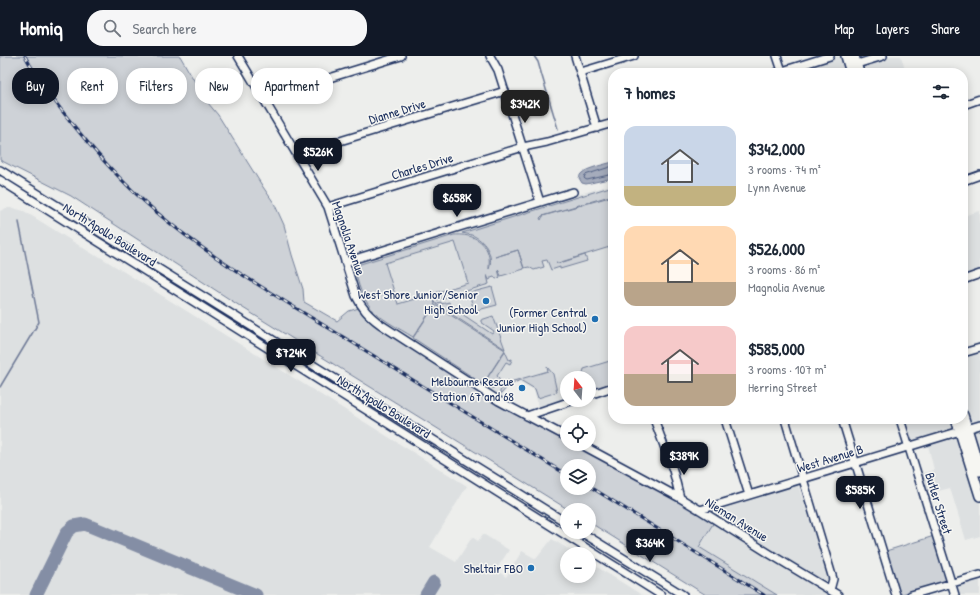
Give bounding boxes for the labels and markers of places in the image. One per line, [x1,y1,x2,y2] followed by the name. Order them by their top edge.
[497,90,553,124] pin: $342K
[290,138,346,172] pin: $526K
[429,184,485,218] pin: $658K
[358,285,479,318] place label: West Shore Junior/Senior High School
[481,296,491,306] marker: West Shore Junior/Senior High School
[497,303,588,336] place label: (Former Central Junior High School)
[590,314,600,324] marker: (Former Central Junior High School)
[263,339,319,373] pin: $724K
[431,372,514,405] place label: Melbourne Rescue Station 67 and 68
[517,383,527,393] marker: Melbourne Rescue Station 67 and 68
[656,442,712,476] pin: $389K
[832,476,888,510] pin: $585K
[622,529,678,563] pin: $364K
[464,559,523,577] place label: Sheltair FBO
[526,563,536,573] marker: Sheltair FBO

